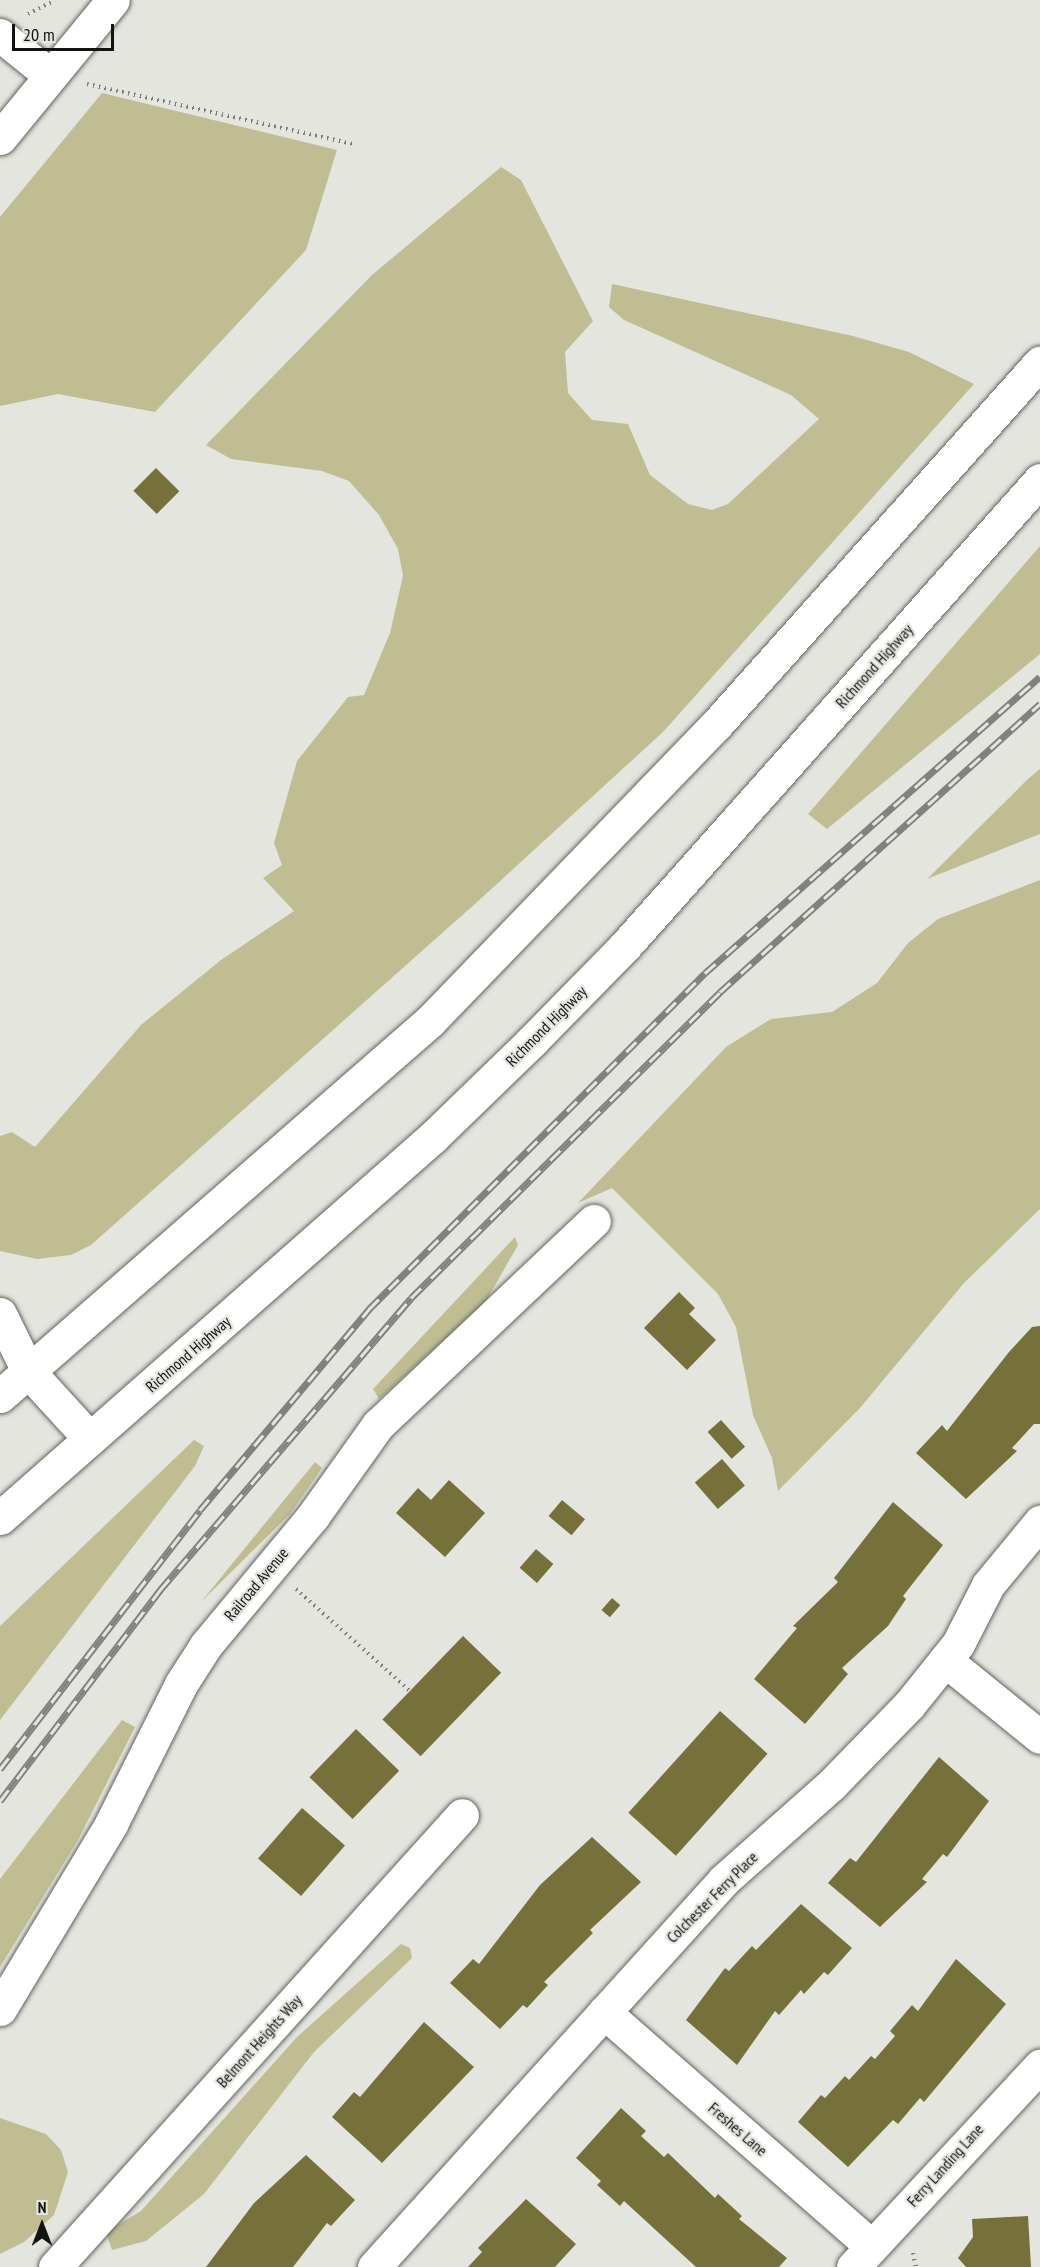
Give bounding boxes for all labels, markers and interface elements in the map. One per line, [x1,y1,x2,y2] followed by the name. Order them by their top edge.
[15,12,117,50] scale bar
[23,23,55,46] text: 20 m
[831,620,917,712] street label: Richmond Highway
[502,982,590,1070] street label: Richmond Highway
[142,1312,234,1396] street label: Richmond Highway
[220,1543,292,1625] street label: Railroad Avenue
[662,1847,762,1947] street label: Colchester Ferry Place
[212,1991,306,2091] street label: Belmont Heights Way
[705,2098,771,2160] street label: Freshes Lane
[903,2119,987,2211] street label: Ferry Landing Lane
[12,2195,72,2255] north arrow
[38,2197,46,2217] text: N

